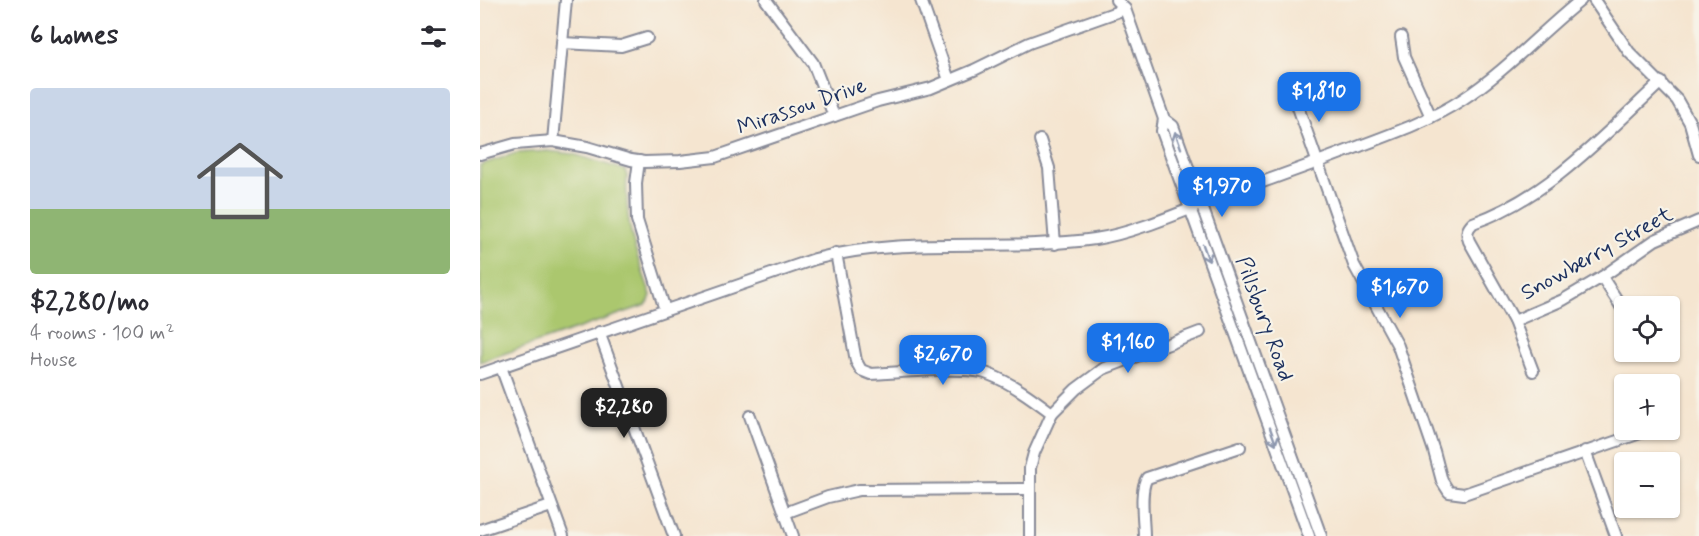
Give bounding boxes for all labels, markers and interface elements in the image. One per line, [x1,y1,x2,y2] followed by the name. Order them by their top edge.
[30,19,118,53] text: 6 homes
[417,20,450,53] icon: filters
[734,72,870,142] street label: Mirassou Drive
[1270,72,1368,123] pin: $1,810
[1292,78,1346,105] text: $1,810
[186,127,294,235] icon: home
[1172,131,1183,150] one-way arrow
[1173,167,1271,218] pin: $1,970
[1192,173,1252,200] text: $1,970
[1516,201,1678,307] street label: Snowberry Street
[1201,243,1212,262] one-way arrow
[1228,253,1300,385] street label: Pillsbury Road
[1351,268,1449,319] pin: $1,670
[1371,274,1429,301] text: $1,670
[30,286,149,320] text: $2,280/mo
[1614,296,1680,518] map controls
[1614,296,1680,362] button: locate
[30,320,174,347] text: 4 rooms · 100 m²
[1079,323,1177,374] pin: $1,160
[1101,329,1155,356] text: $1,160
[894,335,992,386] pin: $2,670
[913,341,973,368] text: $2,670
[30,347,77,374] text: House
[1614,374,1680,440] button: +
[575,388,673,439] pin: $2,280
[595,394,653,421] text: $2,280
[1268,426,1279,445] one-way arrow
[1614,452,1680,518] button: −

